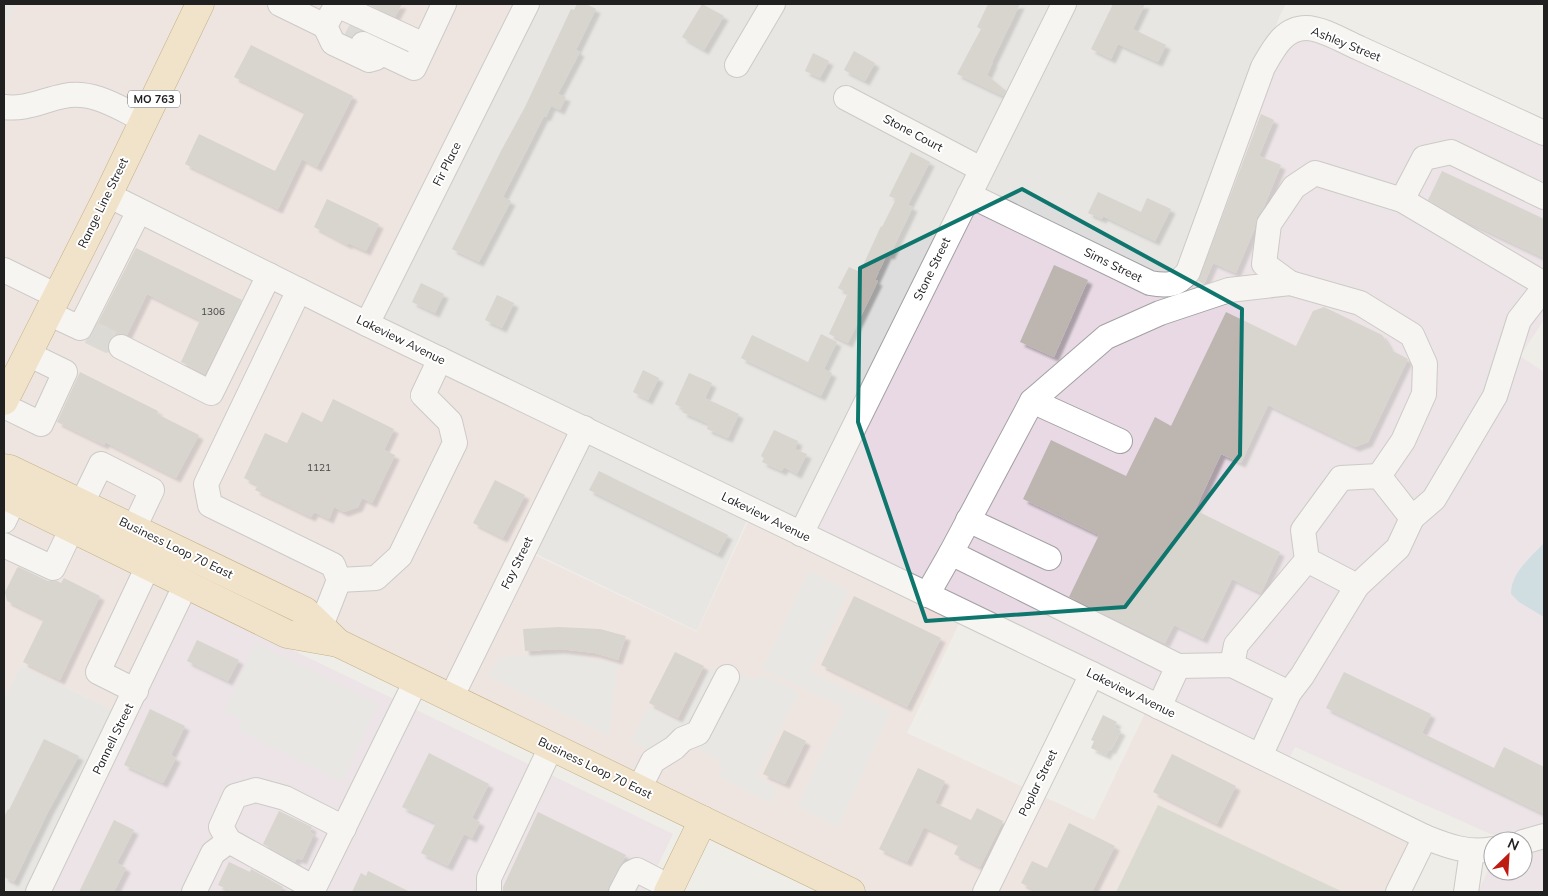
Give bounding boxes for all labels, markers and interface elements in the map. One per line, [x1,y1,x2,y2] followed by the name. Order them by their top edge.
[1309,23,1383,64] street label: Ashley Street
[128,90,180,108] road number: MO 763
[881,111,946,155] street label: Stone Court
[429,139,464,188] street label: Fir Place
[74,155,131,250] street label: Range Line Street
[910,235,953,303] street label: Stone Street
[1082,244,1145,285] street label: Sims Street
[201,305,225,318] house number: 1306
[354,311,448,368] street label: Lakeview Avenue
[307,461,331,474] house number: 1121
[719,488,813,545] street label: Lakeview Avenue
[117,513,236,582] street label: Business Loop 70 East
[497,534,536,591] street label: Fay Street
[1084,664,1178,721] street label: Lakeview Avenue
[89,701,136,777] street label: Pannell Street
[536,733,655,802] street label: Business Loop 70 East
[1015,747,1060,819] street label: Poplar Street
[1483,831,1533,881] north arrow
[1505,834,1522,855] text: N

